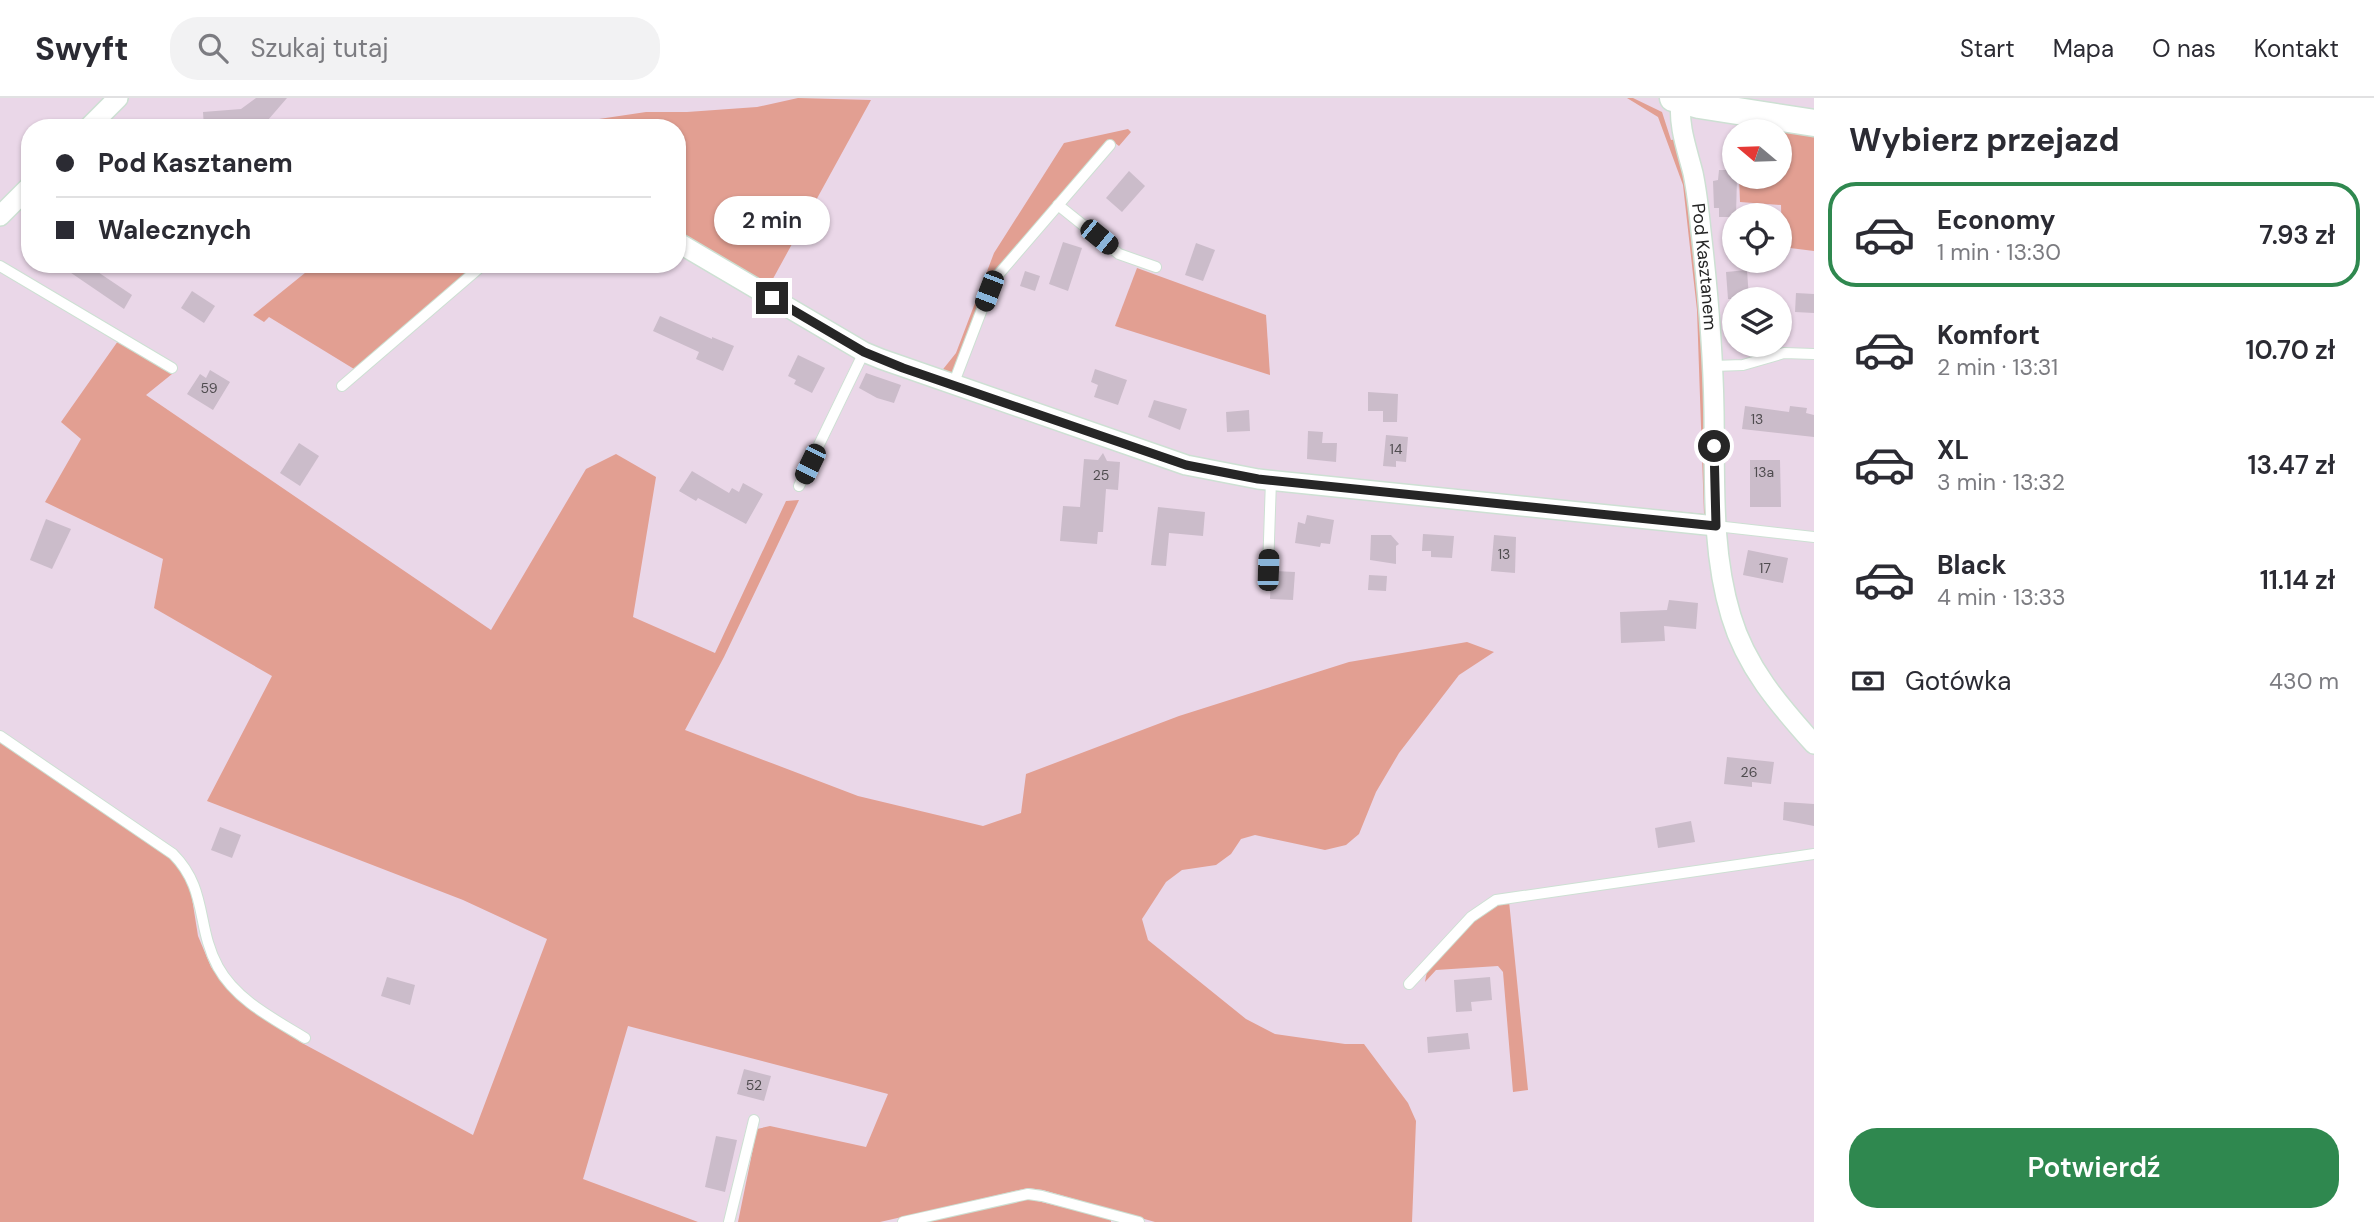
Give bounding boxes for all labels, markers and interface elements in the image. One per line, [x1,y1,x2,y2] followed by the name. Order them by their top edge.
[170,17,660,80] search box
[35,27,128,70] text: Swyft
[194,29,232,67] icon: search
[250,31,388,65] text: Szukaj tutaj
[1960,33,2015,64] text: Start
[2053,33,2114,64] text: Mapa
[2152,33,2216,64] text: O nas
[2254,33,2339,64] text: Kontakt
[1722,119,1792,189] north arrow
[1722,119,1792,357] map controls
[1849,119,2119,161] text: Wybierz przejazd
[98,146,293,180] text: Pod Kasztanem
[714,197,830,246] callout: 2 min
[1686,202,1722,331] street label: Pod Kasztanem
[1722,203,1792,273] button: locate
[1853,203,1916,266] icon: car
[1937,203,2055,237] text: Economy
[742,205,802,235] text: 2 min
[98,213,251,247] text: Walecznych
[1077,216,1122,258] car
[2259,218,2335,252] text: 7.93 zł
[1937,237,2061,267] text: 1 min · 13:30
[972,268,1007,314] car
[756,282,788,314] route end
[1722,287,1792,357] button: layers
[1853,318,1916,381] icon: car
[1937,318,2040,352] text: Komfort
[2245,333,2335,367] text: 10.70 zł
[1937,352,2058,382] text: 2 min · 13:31
[201,379,218,397] house number: 59
[1751,410,1763,428] house number: 13
[1698,430,1730,462] route start
[1853,433,1916,496] icon: car
[1937,433,1969,467] text: XL
[1390,440,1403,458] house number: 14
[792,441,829,487] car
[2248,448,2335,482] text: 13.47 zł
[1754,463,1774,481] house number: 13a
[1093,466,1109,484] house number: 25
[1937,467,2065,497] text: 3 min · 13:32
[1498,545,1510,563] house number: 13
[1853,548,1916,611] icon: car
[1937,548,2007,582] text: Black
[1257,549,1280,591] car
[1759,559,1771,577] house number: 17
[2260,563,2335,597] text: 11.14 zł
[1937,582,2066,612] text: 4 min · 13:33
[1849,662,1887,700] icon: cash
[1905,664,2011,698] text: Gotówka
[2269,666,2339,696] text: 430 m
[1741,763,1757,781] house number: 26
[746,1076,762,1094] house number: 52
[1849,1128,2339,1208] button: Potwierdź

